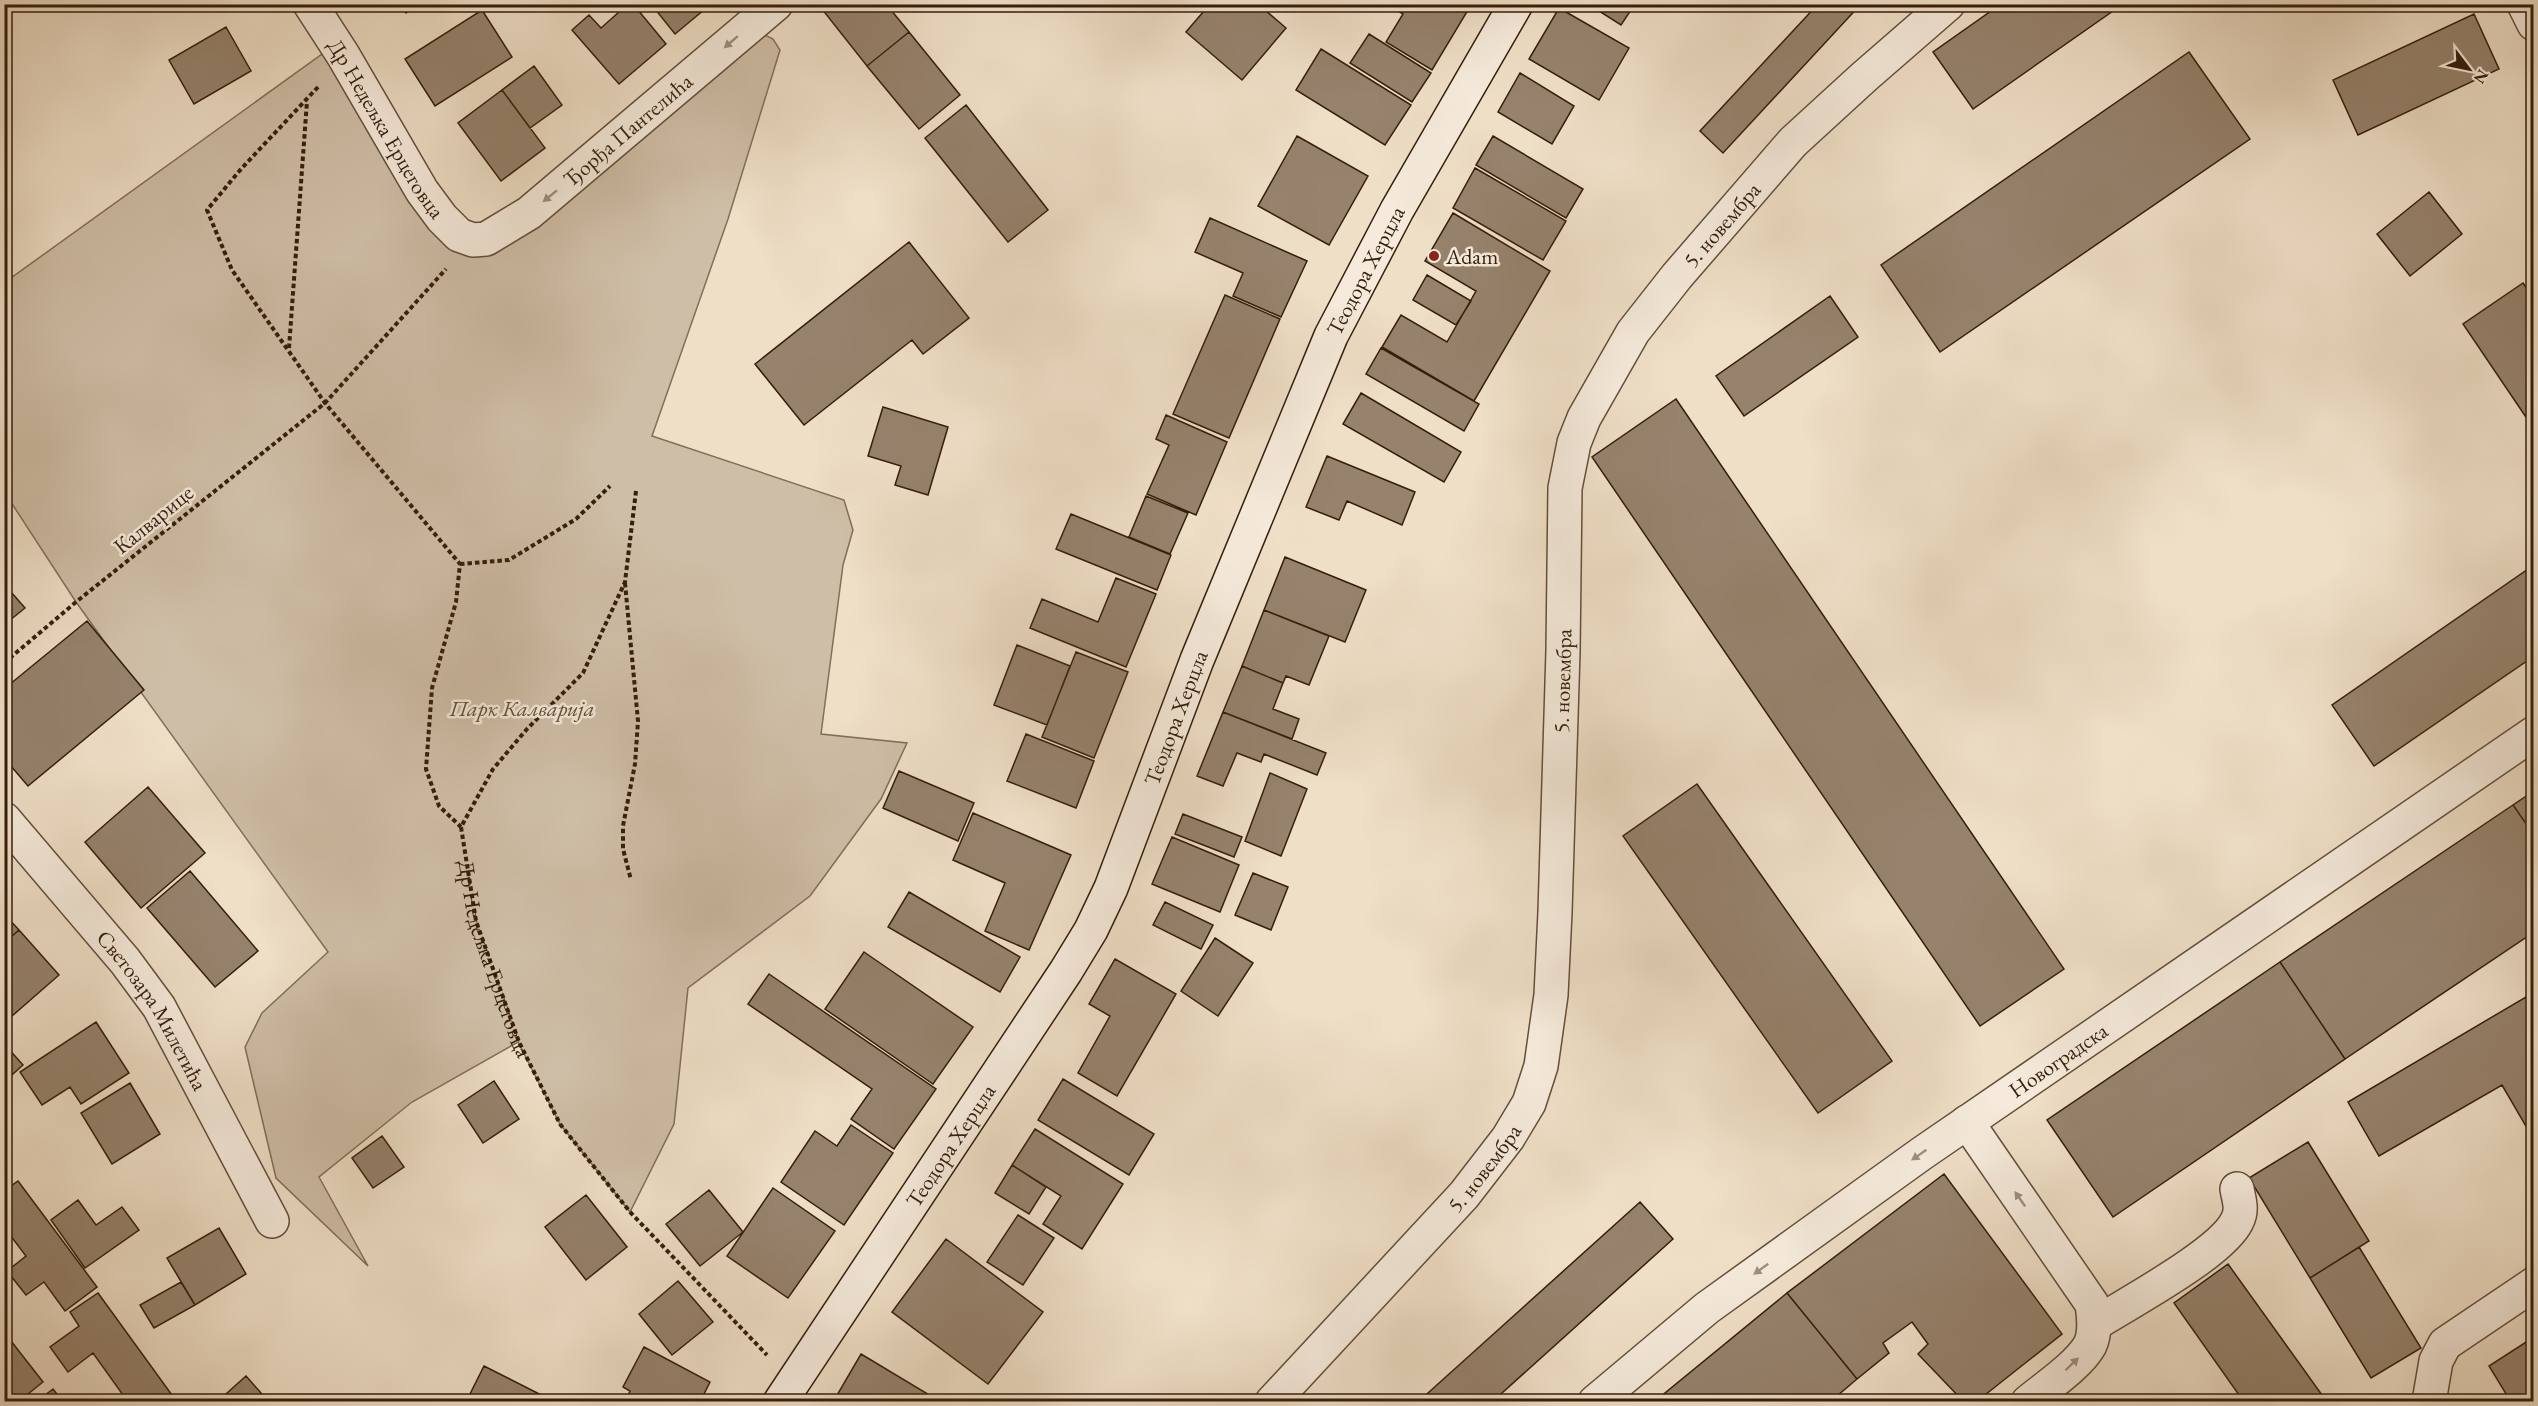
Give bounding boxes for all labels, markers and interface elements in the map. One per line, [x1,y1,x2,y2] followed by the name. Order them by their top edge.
[321,33,451,225] street label: Др Недељка Ерцеговца
[724,35,739,48] one-way arrow
[2439,39,2499,99] north arrow
[2469,66,2494,88] text: N
[557,67,699,193] street label: Ђорђа Пантелића
[1677,176,1767,274] street label: 5. новембра
[542,189,558,202] one-way arrow
[1320,201,1412,341] street label: Теодора Херцла
[1445,242,1498,271] place label: Adam
[1427,249,1441,263] marker: Adam
[107,478,200,561] street label: Калварице
[1546,628,1578,734] street label: 5. новембра
[1137,645,1215,789] street label: Теодора Херцла
[448,694,595,723] park label: Парк Калварија
[452,858,538,1062] street label: Др Недељка Ерцеговца
[90,924,215,1096] street label: Светозара Милетића
[2003,1016,2114,1105] street label: Новоградска
[899,1078,1002,1213] street label: Теодора Херцла
[1441,1119,1528,1219] street label: 5. новембра
[1911,1149,1927,1160] one-way arrow
[2014,1191,2026,1207] one-way arrow
[1753,1263,1768,1275] one-way arrow
[2065,1357,2079,1371] one-way arrow

